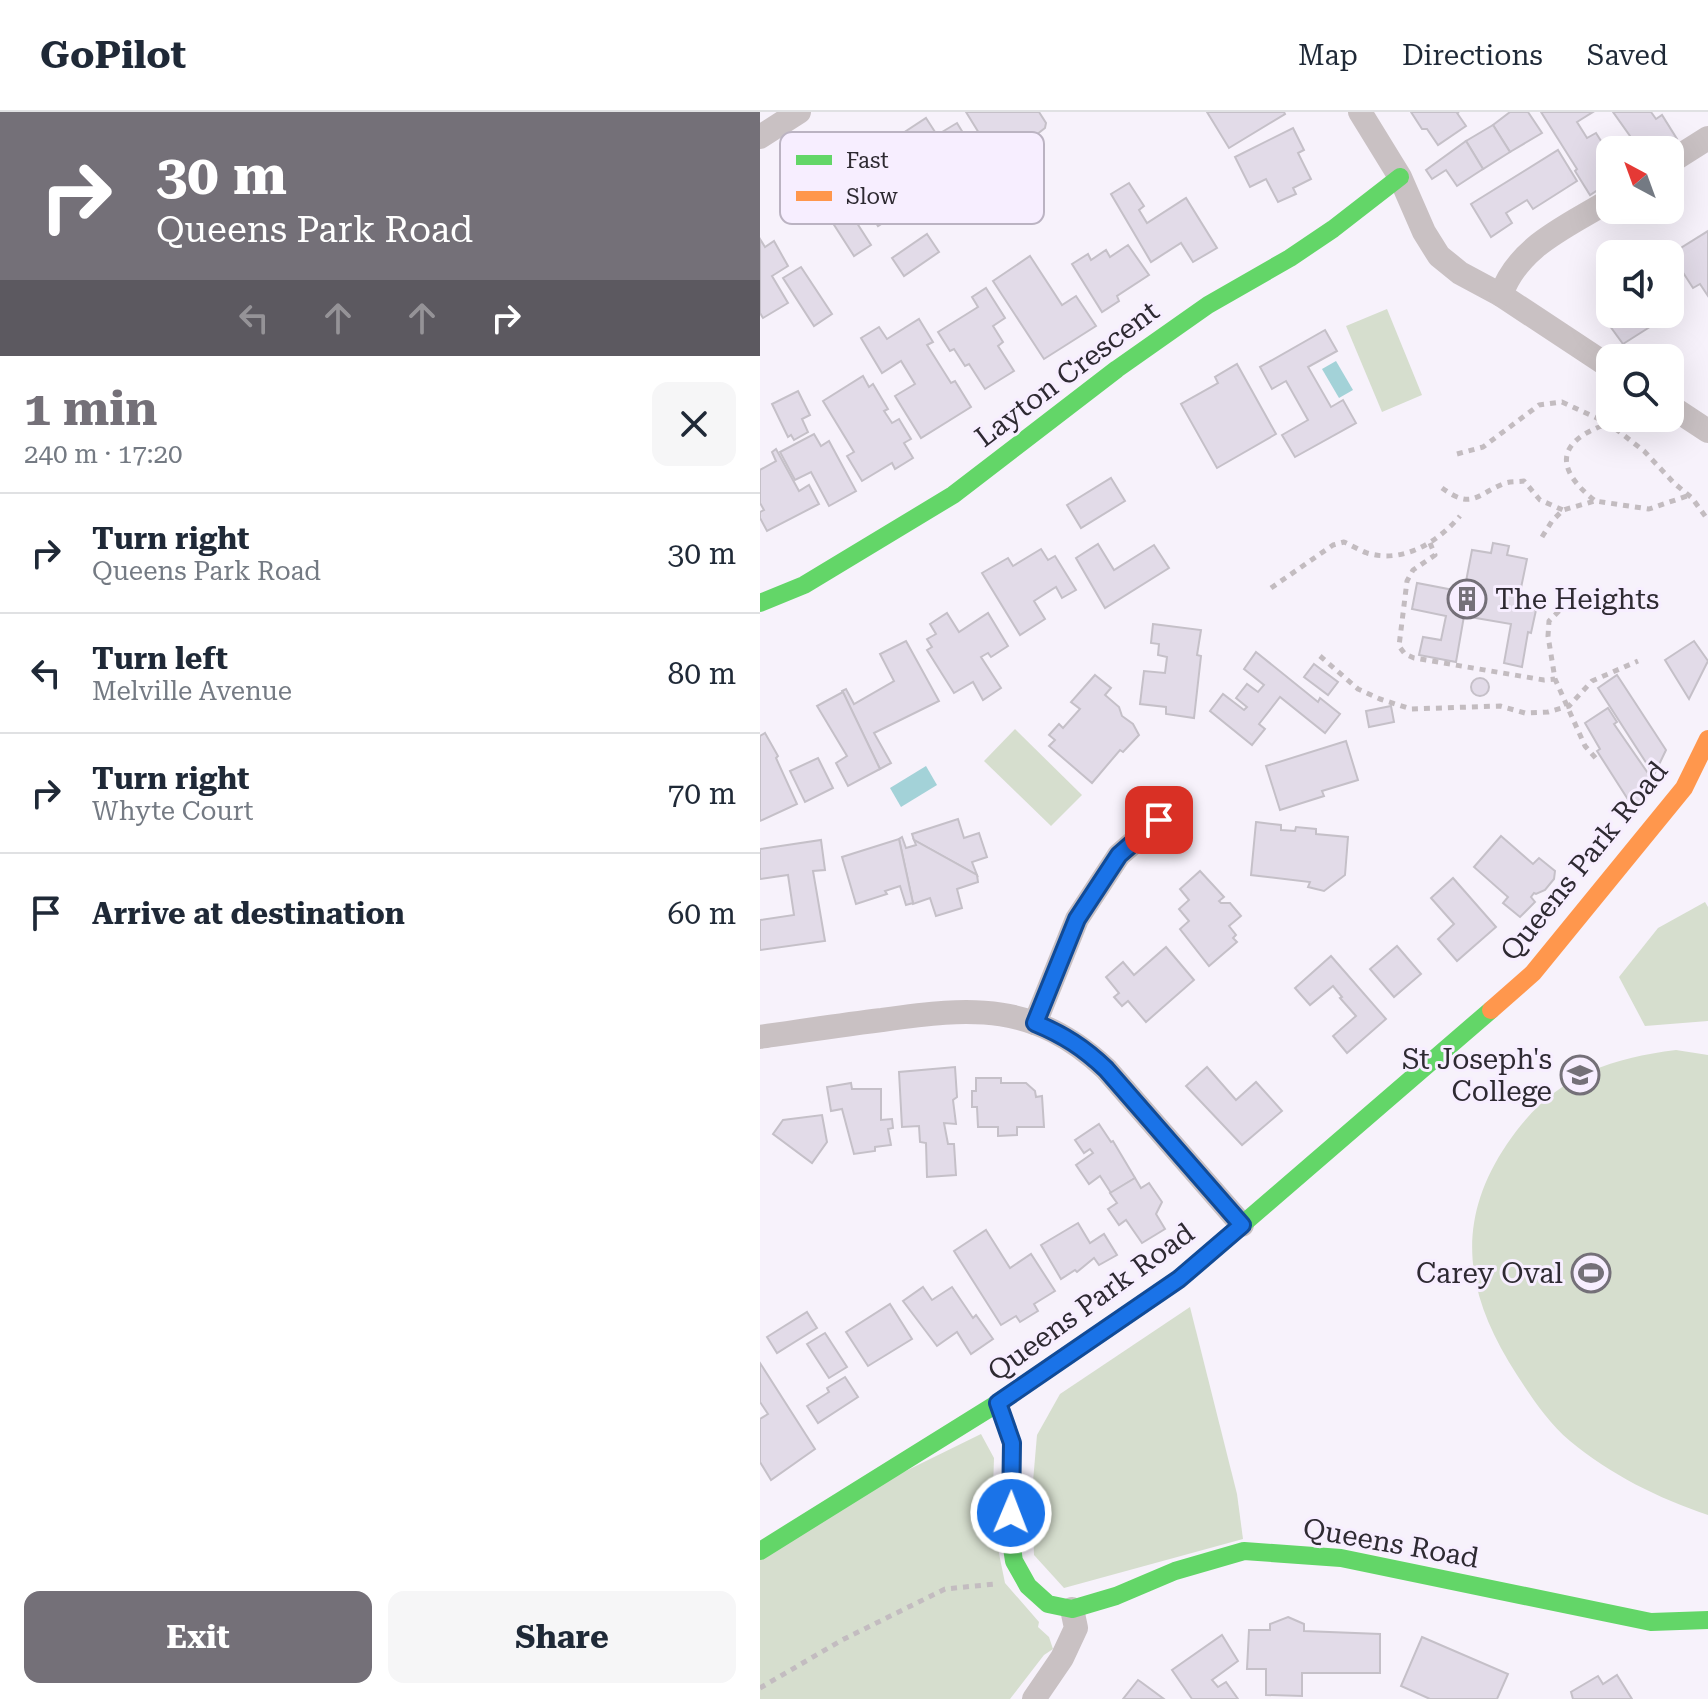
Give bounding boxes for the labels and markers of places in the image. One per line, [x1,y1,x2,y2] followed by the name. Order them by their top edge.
[1446,578,1488,620] building icon: The Heights
[1495,583,1659,616] place label: The Heights
[1125,786,1193,854] pin
[1402,1043,1552,1108] place label: St Joseph's College
[1559,1054,1601,1096] school or university icon: St Joseph's College
[1570,1252,1612,1294] sports icon: Carey Oval
[1416,1257,1563,1290] place label: Carey Oval

